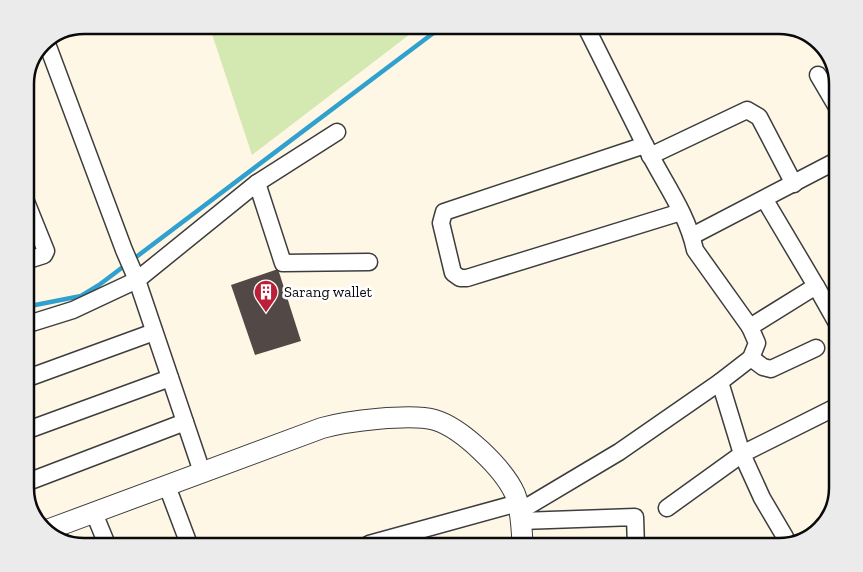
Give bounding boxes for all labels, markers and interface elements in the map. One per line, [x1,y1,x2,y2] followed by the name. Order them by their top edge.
[253,279,279,313] building icon: Sarang wallet
[284,283,372,301] place label: Sarang wallet

